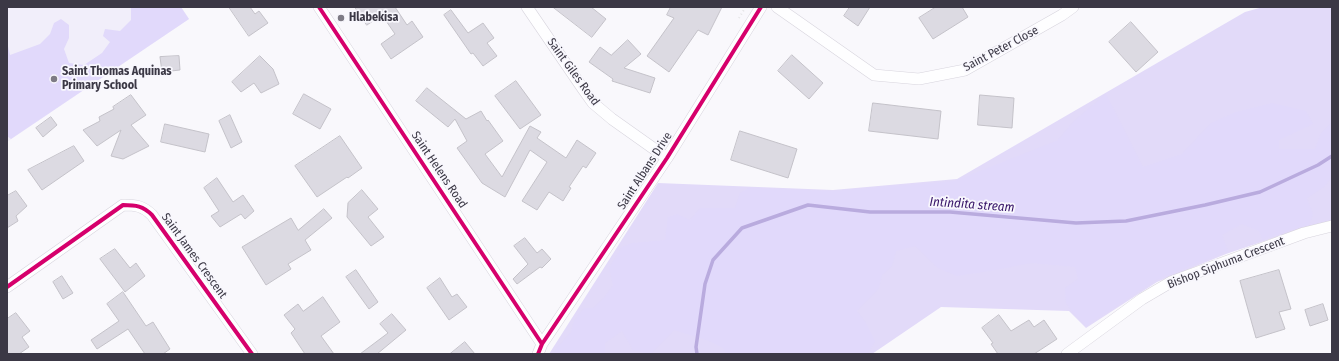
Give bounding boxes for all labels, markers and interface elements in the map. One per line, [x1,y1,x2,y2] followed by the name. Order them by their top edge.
[349,11,398,25] place label: Hlabekisa
[336,13,346,23] marker: Hlabekisa
[961,23,1041,75] street label: Saint Peter Close
[544,36,602,108] street label: Saint Giles Road
[62,65,172,93] place label: Saint Thomas Aquinas Primary School
[49,74,59,84] marker: Saint Thomas Aquinas Primary School
[408,129,470,211] street label: Saint Helens Road
[615,130,675,212] street label: Saint Albans Drive
[929,194,1015,216] water label: Intindita stream
[158,210,230,302] street label: Saint James Crescent
[1165,234,1287,292] street label: Bishop Siphuma Crescent

